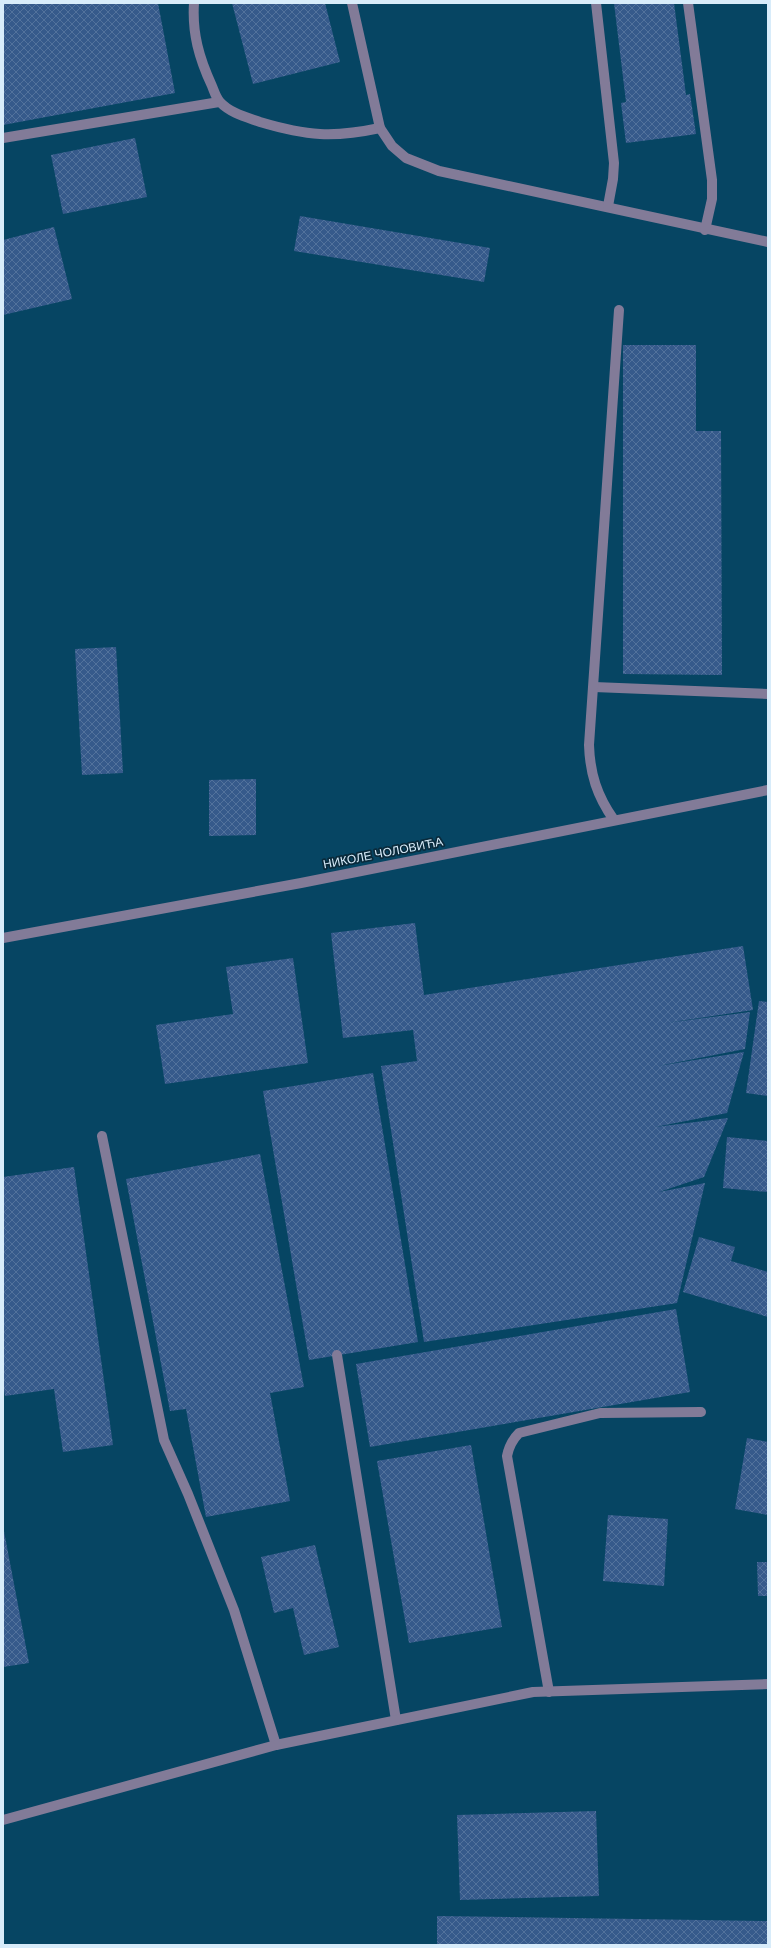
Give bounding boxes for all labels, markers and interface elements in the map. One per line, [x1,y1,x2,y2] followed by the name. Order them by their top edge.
[322,835,444,871] street label: НИКОЛЕ ЧОЛОВИЋА

